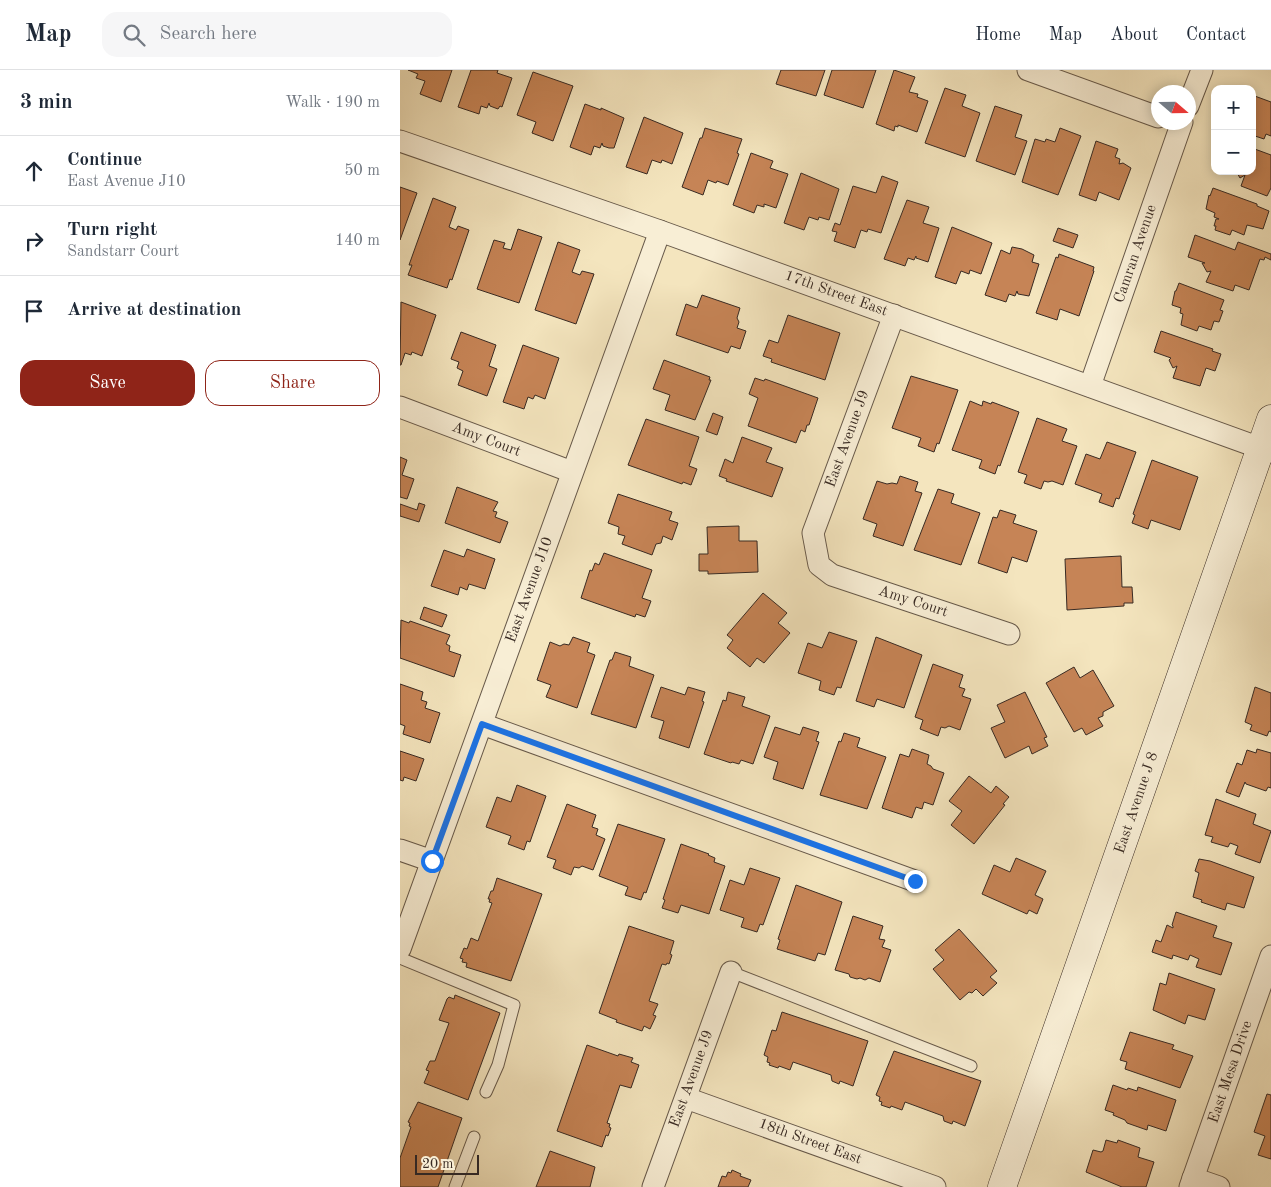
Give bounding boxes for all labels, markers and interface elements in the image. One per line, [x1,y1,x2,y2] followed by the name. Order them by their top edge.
[102,12,452,57] search box
[120,21,148,49] icon: search
[25,23,72,47] text: Map
[160,25,257,44] text: Search here
[975,26,1021,44] text: Home
[1049,26,1082,44] text: Map
[1110,26,1158,44] text: About
[1186,26,1246,44] text: Contact
[1151,85,1196,130] north arrow
[1211,85,1256,175] map controls
[1211,85,1256,130] button: +
[20,92,73,113] text: 3 min
[285,95,380,111] text: Walk · 190 m
[1211,130,1256,175] button: −
[67,151,142,170] text: Continue
[20,157,48,185] icon: ahead
[344,163,380,179] text: 50 m
[67,174,185,190] text: East Avenue J10
[1112,203,1160,305] street label: Camran Avenue
[67,221,157,240] text: Turn right
[20,227,48,255] icon: right
[335,233,380,249] text: 140 m
[67,244,179,260] text: Sandstarr Court
[782,268,890,320] street label: 17th Street East
[20,297,48,325] icon: arrive
[67,301,241,320] text: Arrive at destination
[20,360,195,406] button: Save
[205,360,380,406] button: Share
[823,388,873,490] street label: East Avenue J9
[450,420,522,460] street label: Amy Court
[504,535,556,645] street label: East Avenue J10
[876,584,950,620] street label: Amy Court
[1113,750,1161,856] street label: East Avenue J 8
[421,850,444,873] route start
[904,870,927,893] route end
[1206,1019,1256,1125] street label: East Mesa Drive
[667,1028,717,1130] street label: East Avenue J9
[756,1116,864,1168] street label: 18th Street East
[415,1152,479,1175] scale bar
[422,1157,453,1171] text: 20 m

